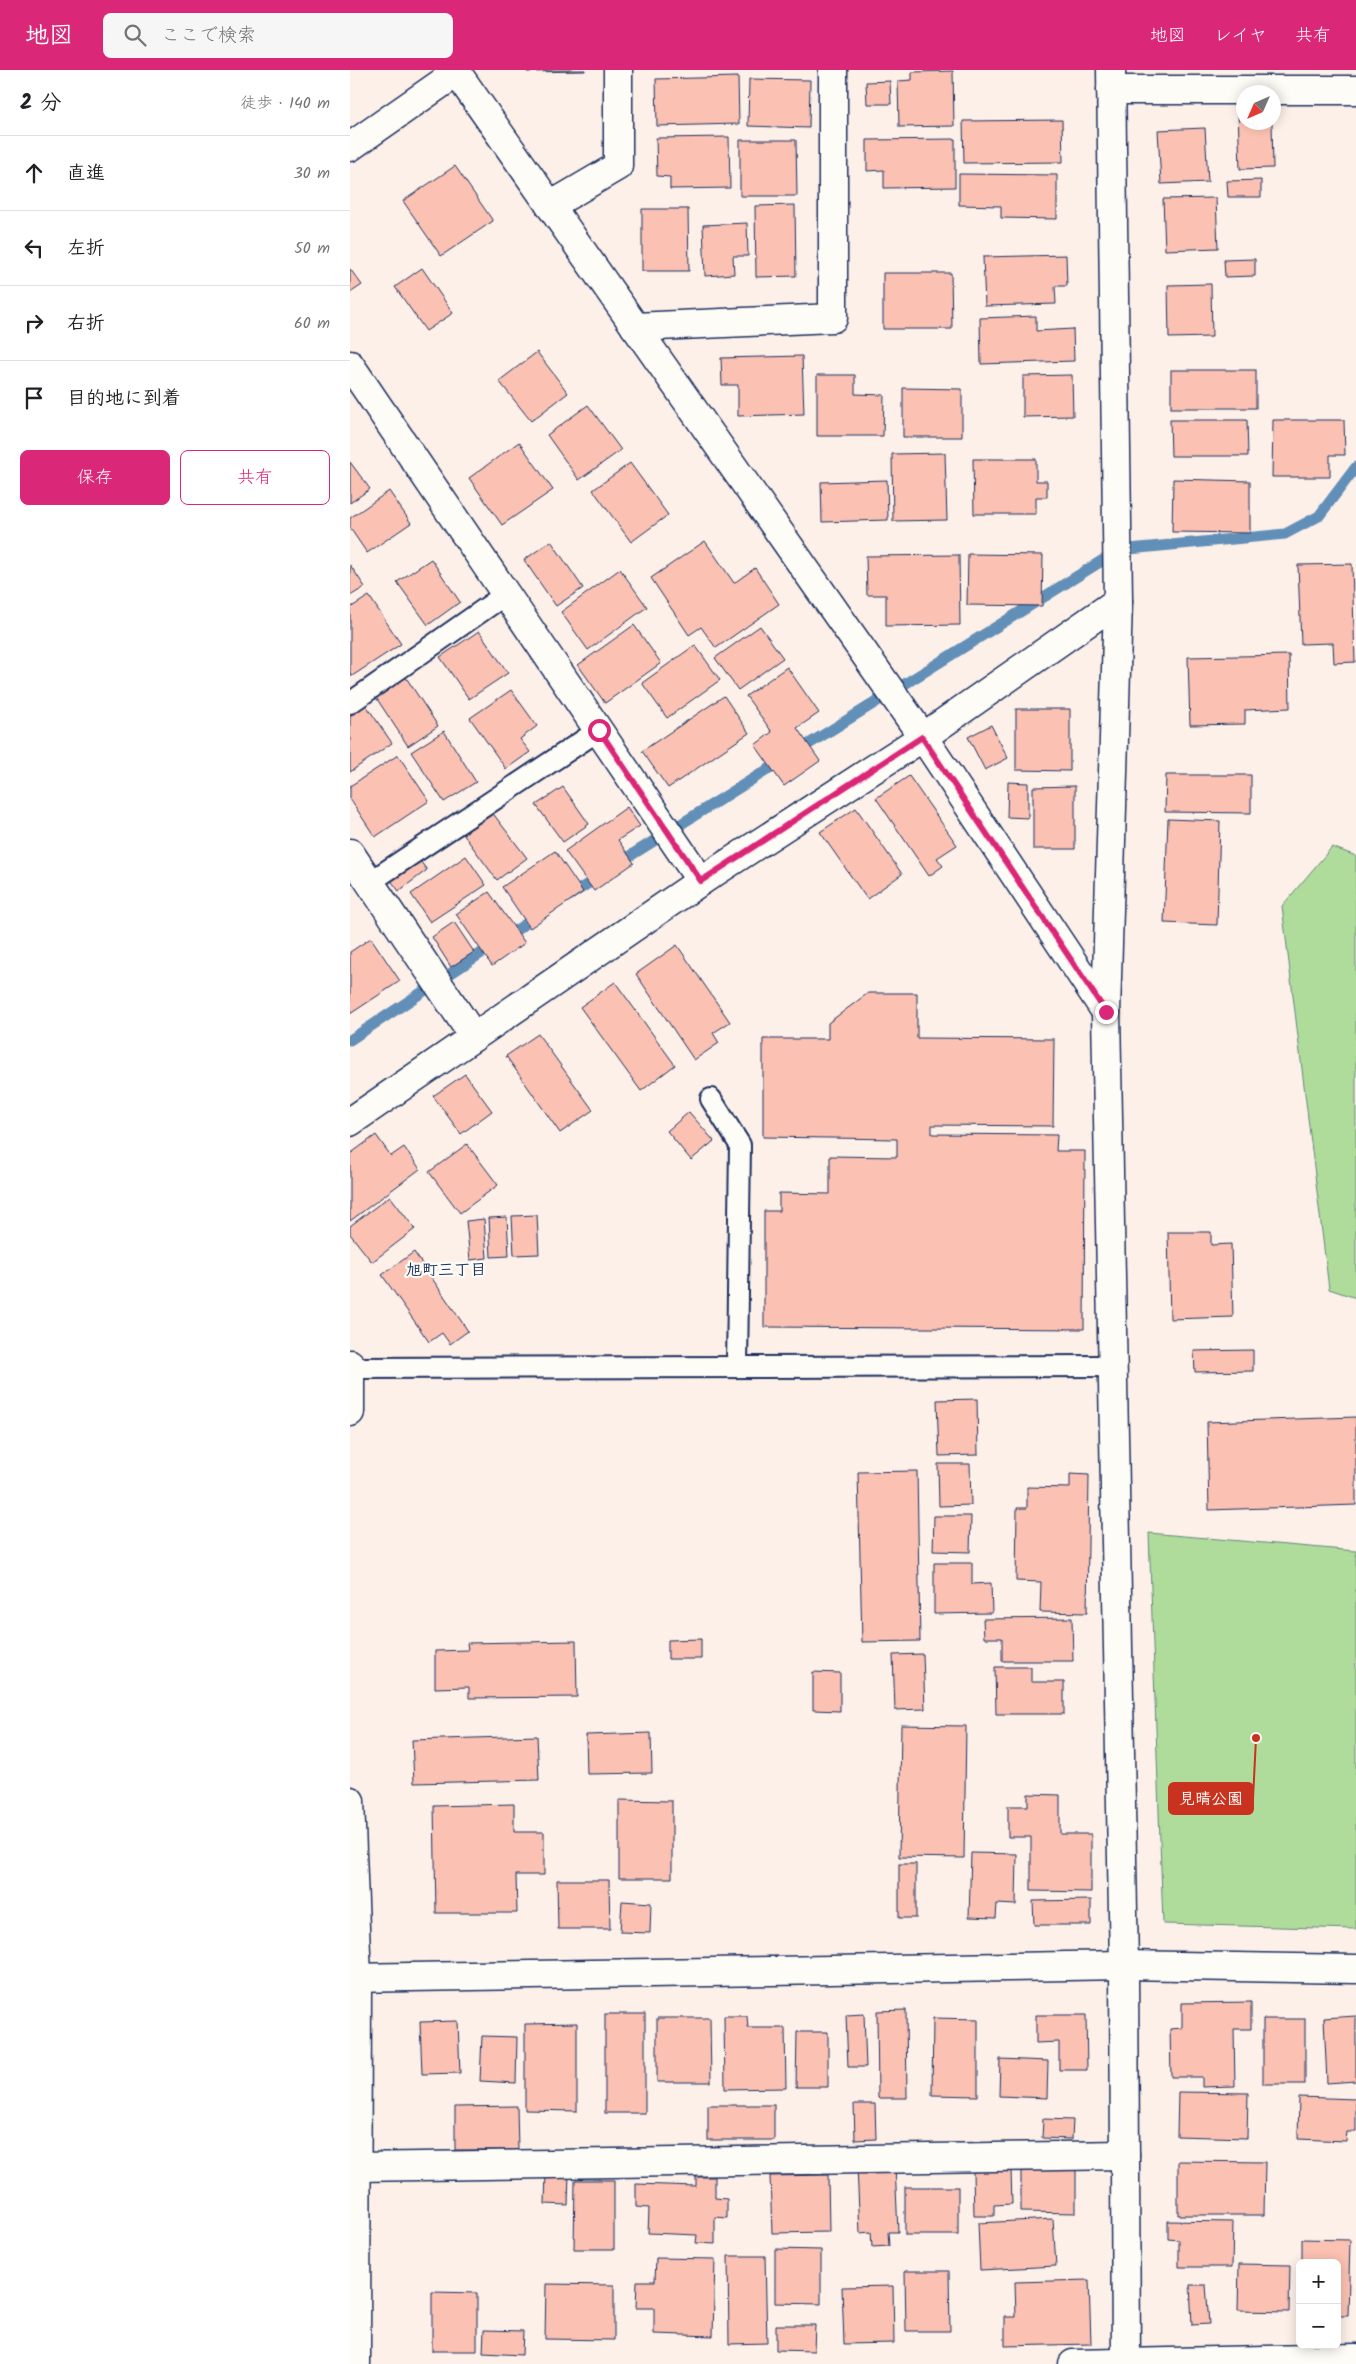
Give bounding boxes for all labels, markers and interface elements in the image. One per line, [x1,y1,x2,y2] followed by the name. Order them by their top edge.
[103,13,453,58] search box
[25,17,73,56] text: 地図
[121,21,149,49] icon: search
[161,21,256,51] text: ここで検索
[1150,22,1186,51] text: 地図
[1214,22,1267,51] text: レイヤ
[1295,22,1331,51] text: 共有
[1236,85,1281,130] north arrow
[20,87,61,120] text: 2 分
[240,91,330,116] text: 徒歩 · 140 m
[20,159,48,187] icon: ahead
[67,159,105,189] text: 直進
[294,161,330,186] text: 30 m
[20,234,48,262] icon: left
[67,234,105,264] text: 左折
[294,236,330,261] text: 50 m
[20,309,48,337] icon: right
[67,309,105,339] text: 右折
[294,311,330,336] text: 60 m
[20,384,48,412] icon: arrive
[67,384,181,414] text: 目的地に到着
[20,450,170,505] button: 保存
[180,450,330,505] button: 共有
[588,719,611,742] route start
[1095,1001,1118,1024] route end
[406,1258,486,1283] district label: 旭町三丁目
[1169,1783,1253,1814] callout: 見晴公園
[1179,1787,1243,1812] text: 見晴公園
[1296,2259,1341,2349] map controls
[1296,2259,1341,2304] button: +
[1296,2304,1341,2349] button: −

